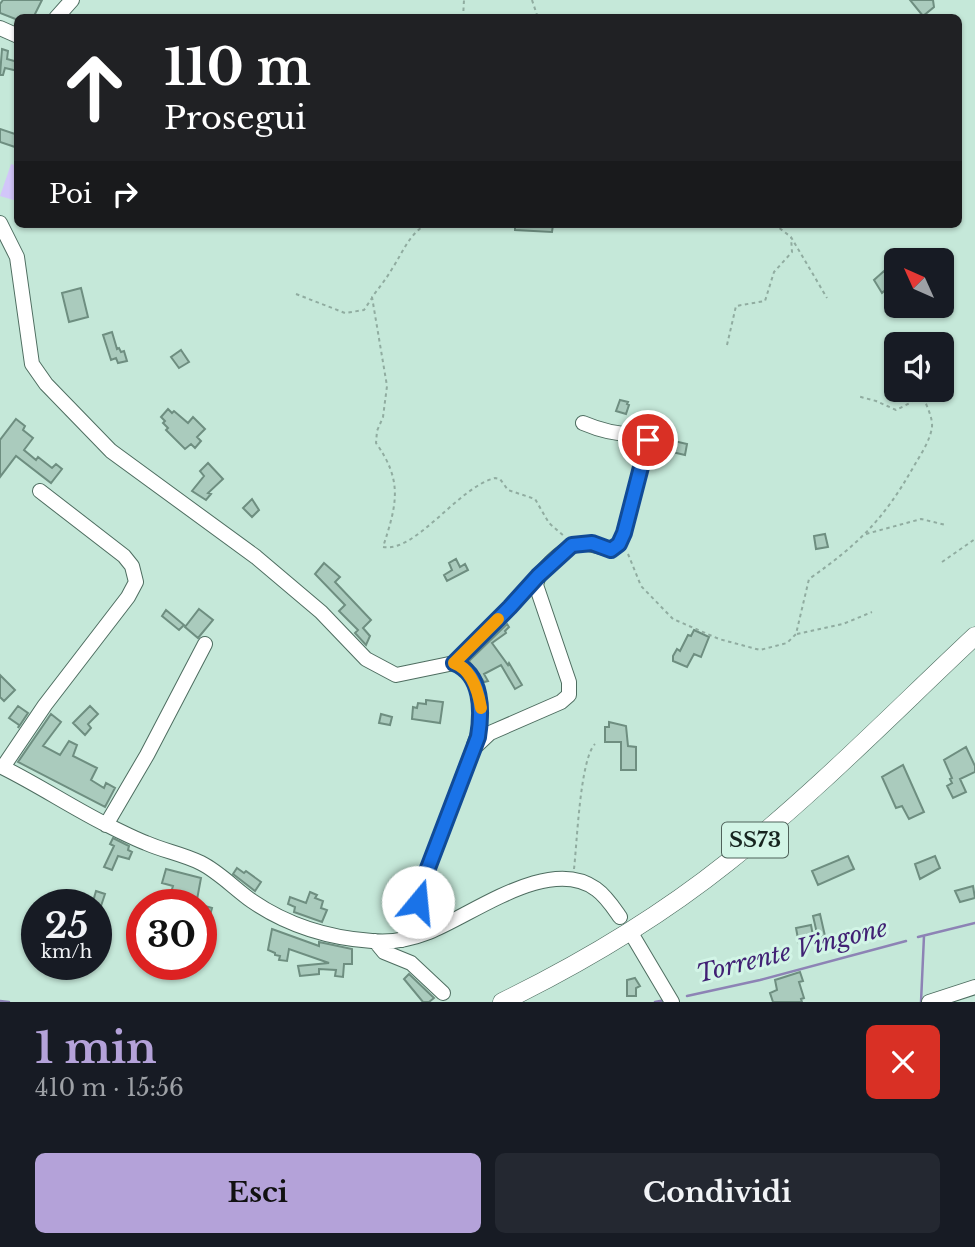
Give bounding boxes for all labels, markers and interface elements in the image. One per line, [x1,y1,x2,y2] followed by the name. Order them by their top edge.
[164,37,311,98] text: 110 m
[49,42,140,133] icon: ahead
[164,98,306,138] text: Prosegui
[106,175,144,213] icon: right
[49,178,92,210] text: Poi
[884,248,954,318] north arrow
[884,248,954,402] map controls
[884,332,954,402] button: sound
[618,410,678,470] pin
[629,421,667,459] icon: arrive
[722,822,788,858] road number: SS73
[381,865,455,939] position arrow
[126,889,217,980] speed limit sign: 30
[45,904,88,947] text: 25
[693,913,890,988] water label: Torrente Vingone
[41,941,92,963] text: km/h
[35,1022,157,1074] text: 1 min
[866,1025,940,1099] button: close
[35,1074,184,1102] text: 410 m · 15:56
[35,1153,481,1233] button: Esci
[495,1153,940,1233] button: Condividi

